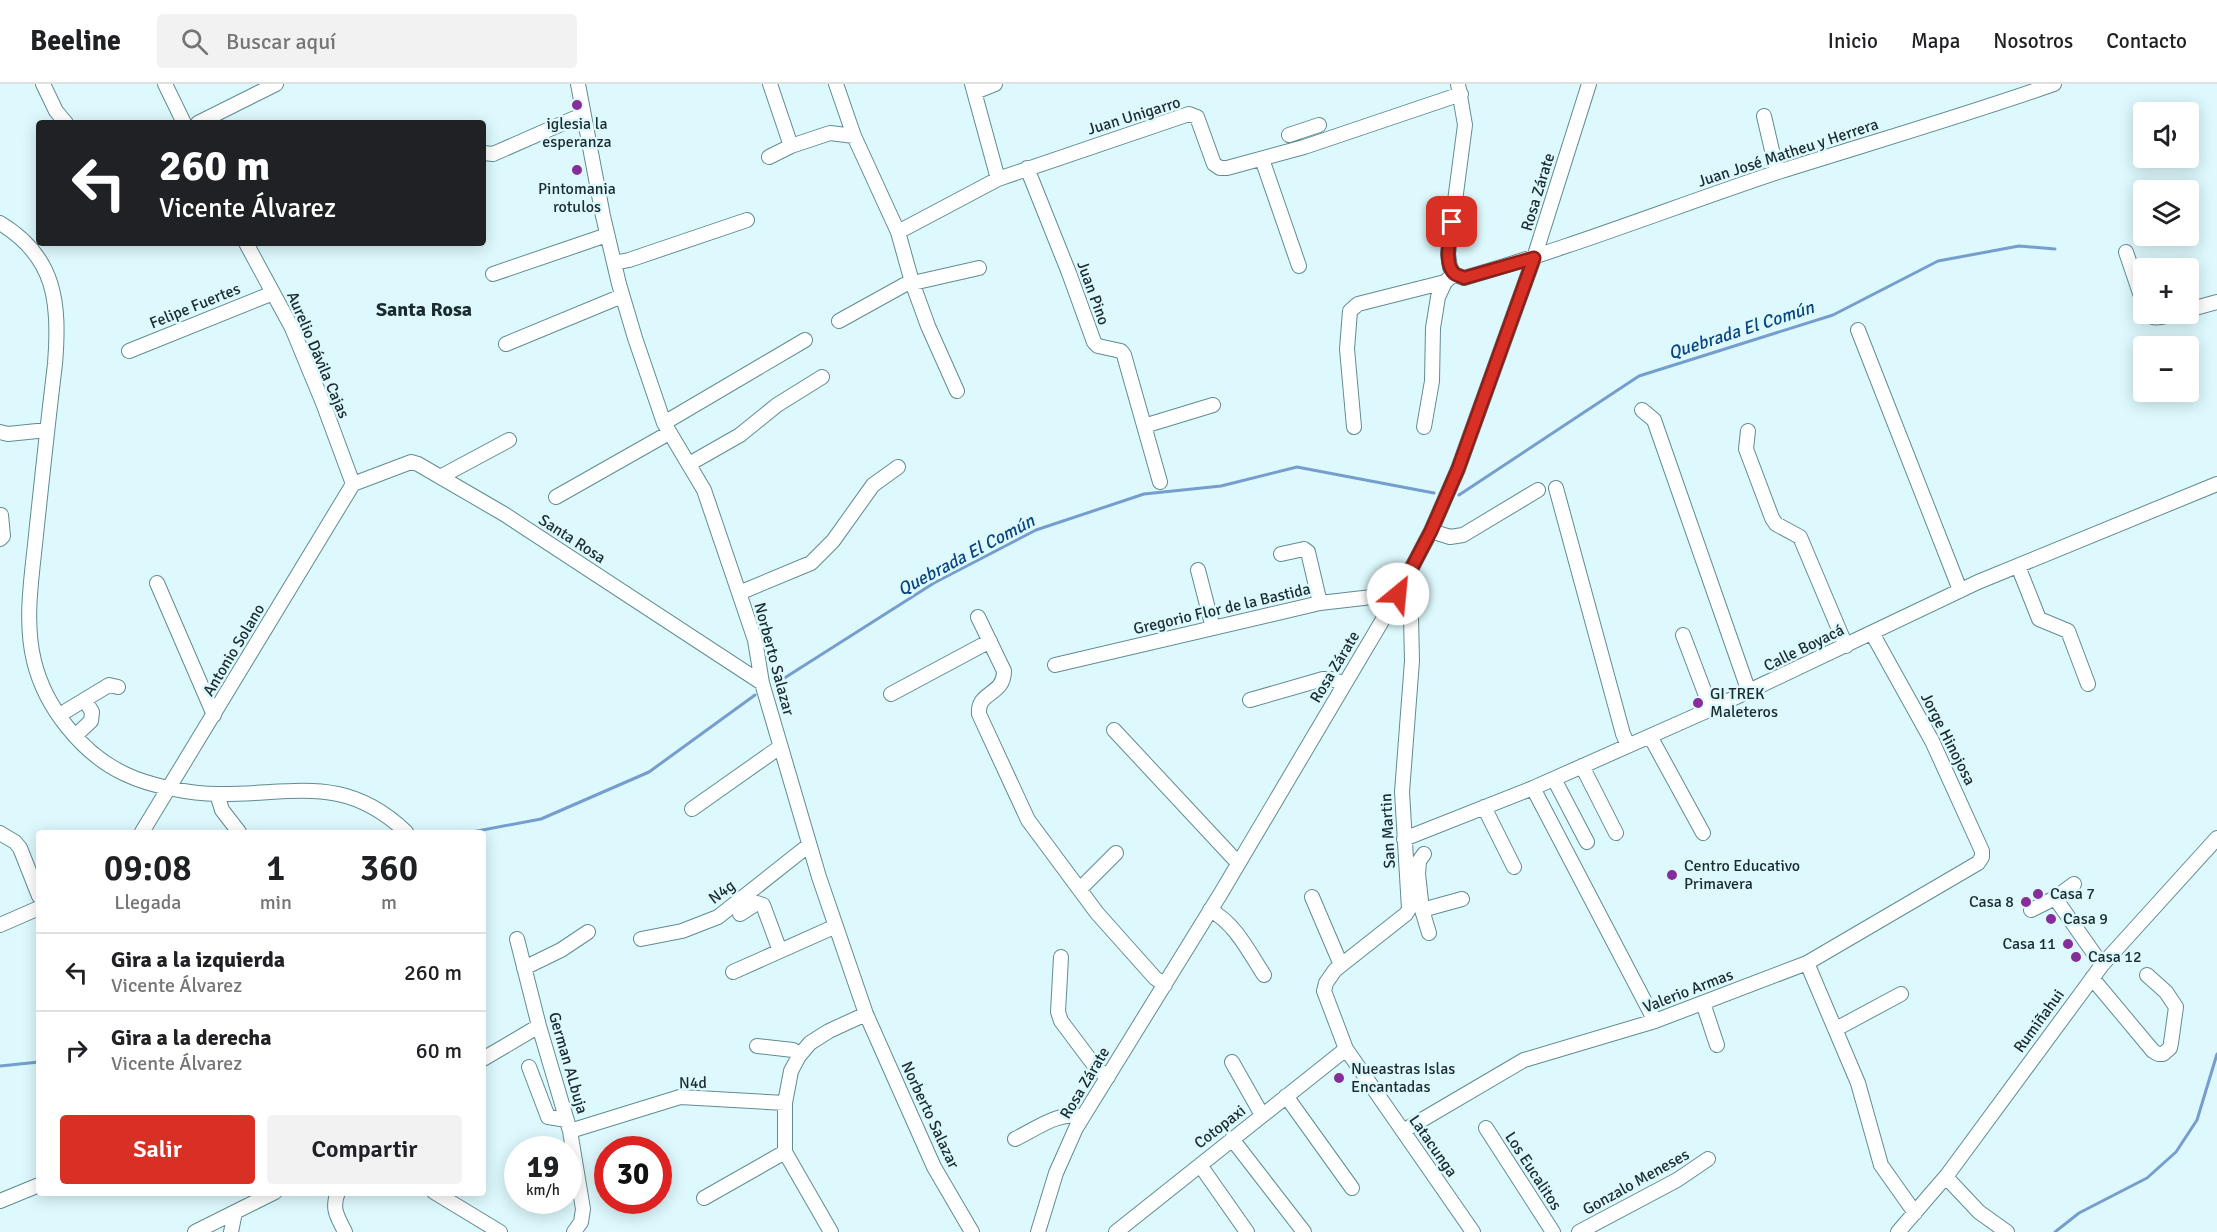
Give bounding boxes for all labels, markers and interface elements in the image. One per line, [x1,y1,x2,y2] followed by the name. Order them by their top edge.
[157,14,577,68] search box
[30,24,121,58] text: Beeline
[178,25,211,58] icon: search
[226,28,336,55] text: Buscar aquí
[1828,28,1878,54] text: Inicio
[1911,28,1960,54] text: Mapa
[1993,28,2073,54] text: Nosotros
[2106,28,2187,54] text: Contacto
[1085,92,1183,140] street label: Juan Unigarro
[570,98,584,112] marker: iglesia la esperanza
[2133,102,2199,402] map controls
[2133,102,2199,168] button: sound
[542,114,612,152] place label: iglesia la esperanza
[1695,114,1881,192] street label: Juan José Matheu y Herrera
[159,141,270,192] text: 260 m
[60,144,138,222] icon: left
[1517,151,1559,233] street label: Rosa Zárate
[570,163,584,177] marker: Pintomania rotulos
[538,179,616,217] place label: Pintomania rotulos
[2133,180,2199,246] button: layers
[159,192,336,225] text: Vicente Álvarez
[1426,196,1477,247] pin
[1435,205,1468,238] icon: arrive
[1072,258,1114,328] street label: Juan Pino
[2133,258,2199,324] button: +
[147,279,243,333] street label: Felipe Fuertes
[282,289,354,421] street label: Aurelio Dávila Cajas
[1665,296,1818,364] water label: Quebrada El Común
[376,297,472,322] district label: Santa Rosa
[2133,336,2199,402] button: −
[894,509,1039,600] water label: Quebrada El Común
[535,510,609,568] street label: Santa Rosa
[1366,562,1430,626] position arrow
[1131,579,1313,639] street label: Gregorio Flor de la Bastida
[199,600,269,700] street label: Antonio Solano
[749,600,799,718] street label: Norberto Salazar
[1761,620,1847,676] street label: Calle Boyacá
[1306,627,1364,707] street label: Rosa Zárate
[1710,684,1778,722] place label: GI TREK Maleteros
[1916,689,1980,789] street label: Jorge Hinojosa
[1691,696,1705,710] marker: GI TREK Maleteros
[1376,793,1400,869] street label: San Martin
[104,846,192,891] text: 09:08
[266,846,286,891] text: 1
[360,846,418,891] text: 360
[1684,856,1800,894] place label: Centro Educativo Primavera
[1665,868,1679,882] marker: Centro Educativo Primavera
[705,876,739,908] street label: N4g
[2050,884,2095,904] place label: Casa 7
[2031,887,2045,901] marker: Casa 7
[114,890,181,915] text: Llegada
[260,890,292,915] text: min
[381,890,397,915] text: m
[1969,892,2014,912] place label: Casa 8
[2019,895,2033,909] marker: Casa 8
[2063,909,2108,929] place label: Casa 9
[2044,912,2058,926] marker: Casa 9
[2002,934,2056,954] place label: Casa 11
[2061,937,2075,951] marker: Casa 11
[111,946,285,973] text: Gira a la izquierda
[2088,947,2142,967] place label: Casa 12
[2069,950,2083,964] marker: Casa 12
[60,956,93,989] icon: left
[404,959,462,986] text: 260 m
[1640,965,1736,1017] street label: Valerio Armas
[111,973,242,998] text: Vicente Álvarez
[2009,985,2069,1057] street label: Rumiñahui
[544,1010,592,1116] street label: German ALbuja
[111,1024,272,1051] text: Gira a la derecha
[60,1034,93,1067] icon: right
[416,1037,462,1064] text: 60 m
[1056,1043,1114,1123] street label: Rosa Zárate
[111,1051,242,1076] text: Vicente Álvarez
[896,1058,964,1172] street label: Norberto Salazar
[1351,1059,1455,1097] place label: Nueastras Islas Encantadas
[1332,1071,1346,1085] marker: Nueastras Islas Encantadas
[679,1073,707,1093] street label: N4d
[1190,1101,1250,1153] street label: Cotopaxi
[1404,1111,1462,1181] street label: Latacunga
[60,1115,255,1184] button: Salir
[267,1115,462,1184] button: Compartir
[1500,1128,1566,1214] street label: Los Eucalitos
[594,1136,672,1214] speed limit sign: 30
[1579,1144,1693,1220] street label: Gonzalo Meneses
[527,1149,559,1186] text: 19
[526,1181,560,1199] text: km/h

